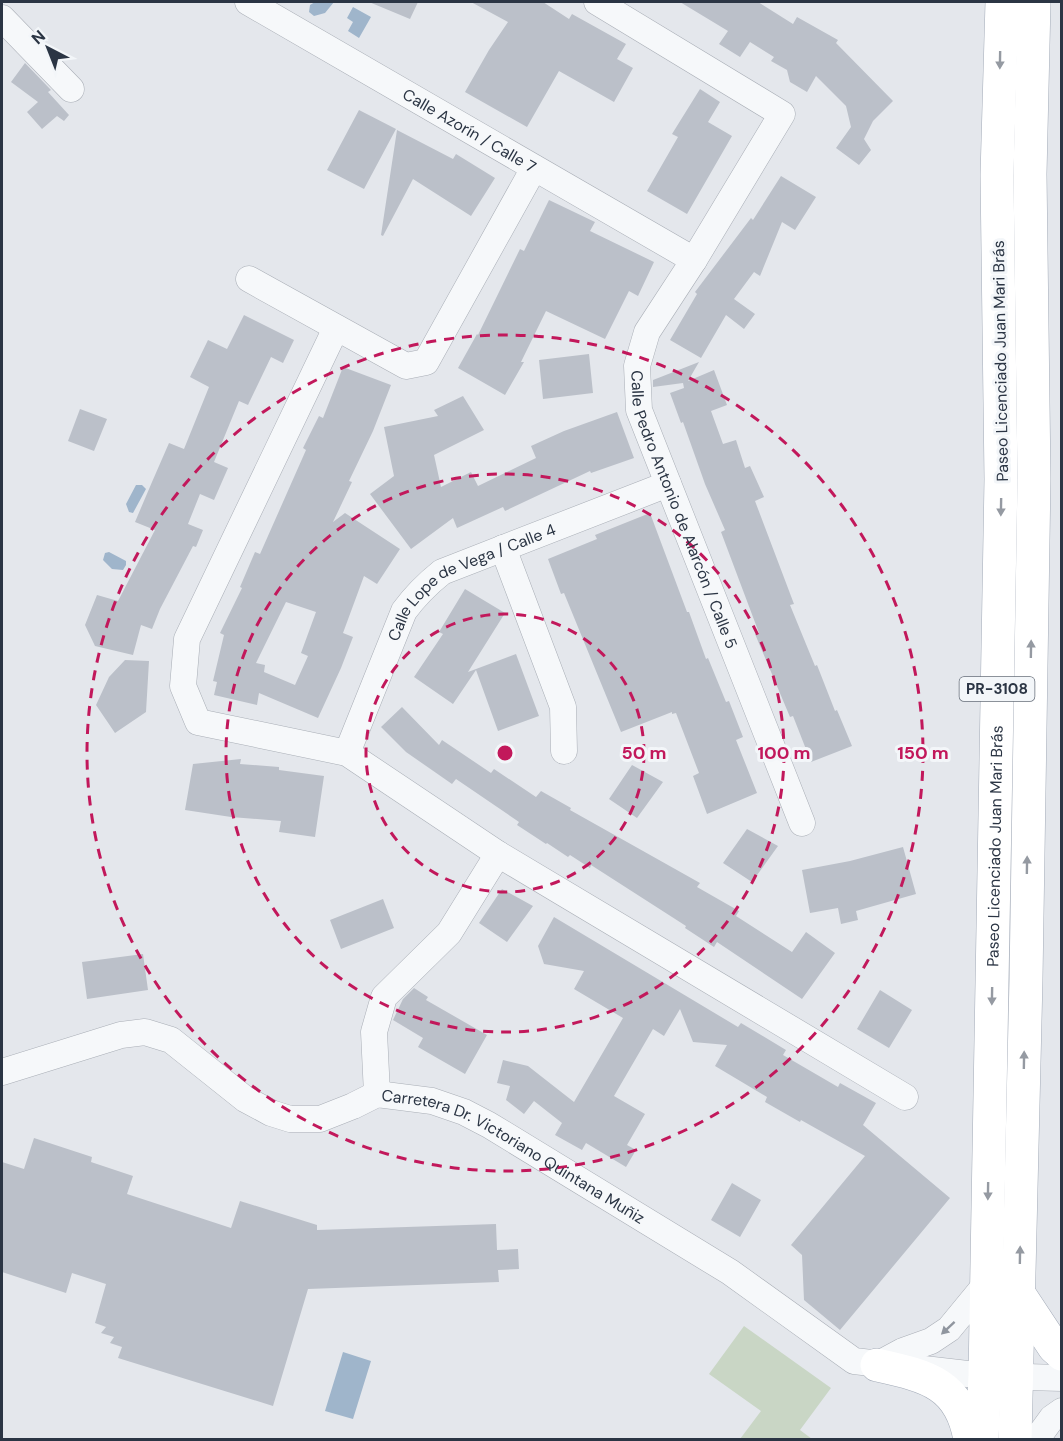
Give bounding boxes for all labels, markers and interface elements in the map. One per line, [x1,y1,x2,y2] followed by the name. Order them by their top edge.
[18,18,78,78] north arrow
[27,26,50,49] text: N
[995,50,1005,69] one-way arrow
[399,84,540,177] street label: Calle Azorín / Calle 7
[988,240,1013,482] street label: Paseo Licenciado Juan Mari Brás
[626,370,742,652] street label: Calle Pedro Antonio de Alarcón / Calle 5
[996,497,1006,516] one-way arrow
[383,519,559,644] street label: Calle Lope de Vega / Calle 4
[1026,640,1036,659] one-way arrow
[960,677,1034,701] road number: PR-3108
[982,725,1008,967] street label: Paseo Licenciado Juan Mari Brás
[621,741,667,765] text: 50 m
[757,741,811,765] text: 100 m
[897,741,949,765] text: 150 m
[495,743,515,763] centre of rings
[1022,856,1032,875] one-way arrow
[988,986,997,1005] one-way arrow
[1019,1051,1029,1070] one-way arrow
[380,1085,649,1229] street label: Carretera Dr. Victoriano Quintana Muñiz
[983,1181,993,1200] one-way arrow
[1015,1246,1024,1265] one-way arrow
[940,1321,955,1335] one-way arrow

